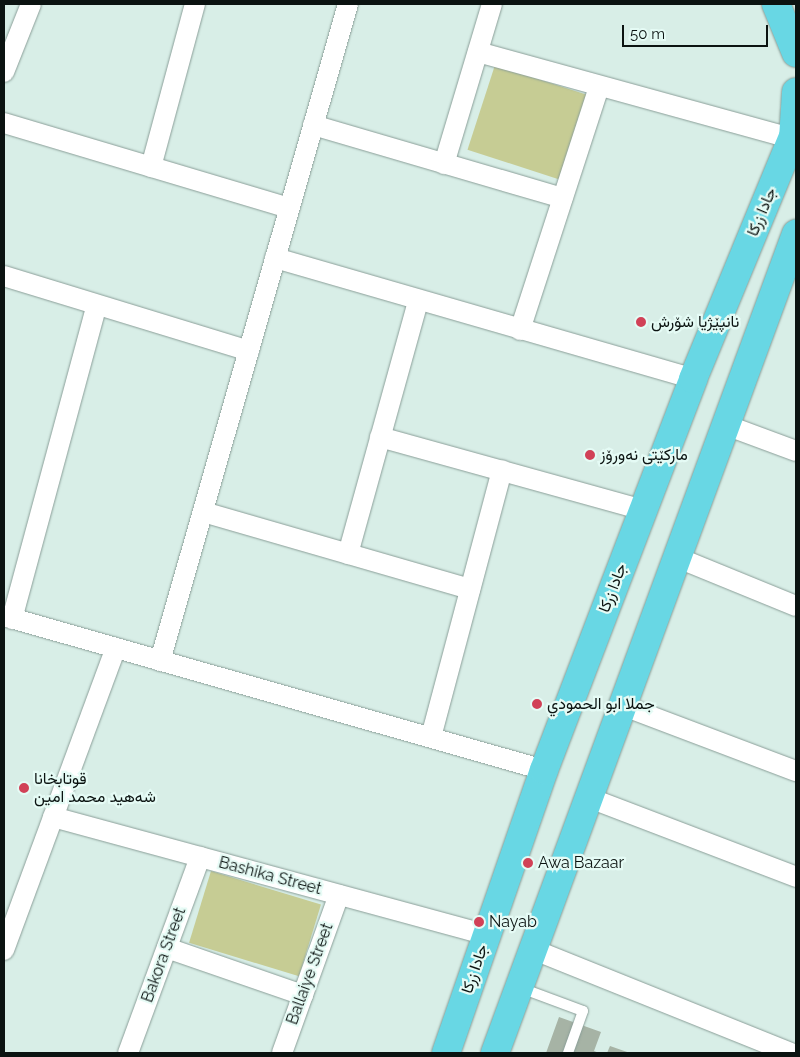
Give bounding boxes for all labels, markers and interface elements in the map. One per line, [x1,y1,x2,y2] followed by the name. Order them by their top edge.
[625,15,771,47] scale bar
[630,25,665,43] text: 50 m
[743,185,781,239] street label: جادا زرکا
[651,312,739,332] place label: نانپێژیا شۆرش
[635,316,647,328] marker: نانپێژیا شۆرش
[600,445,688,465] place label: مارکێتی نەورۆز
[584,449,596,461] marker: مارکێتی نەورۆز
[595,561,631,615] street label: جادا زرکا
[547,694,655,714] place label: جملا ابو الحمودي
[531,698,543,710] marker: جملا ابو الحمودي
[34,769,156,807] place label: قوتابخانا شەهید محمد امین
[18,782,30,794] marker: قوتابخانا شەهید محمد امین
[217,853,323,899] street label: Bashika Street
[538,853,624,873] place label: Awa Bazaar
[522,857,534,869] marker: Awa Bazaar
[138,905,190,1005] street label: Bakora Street
[489,912,537,932] place label: Nayab
[473,916,485,928] marker: Nayab
[283,921,337,1027] street label: Ballaiye Street
[458,942,492,996] street label: جادا زرکا

